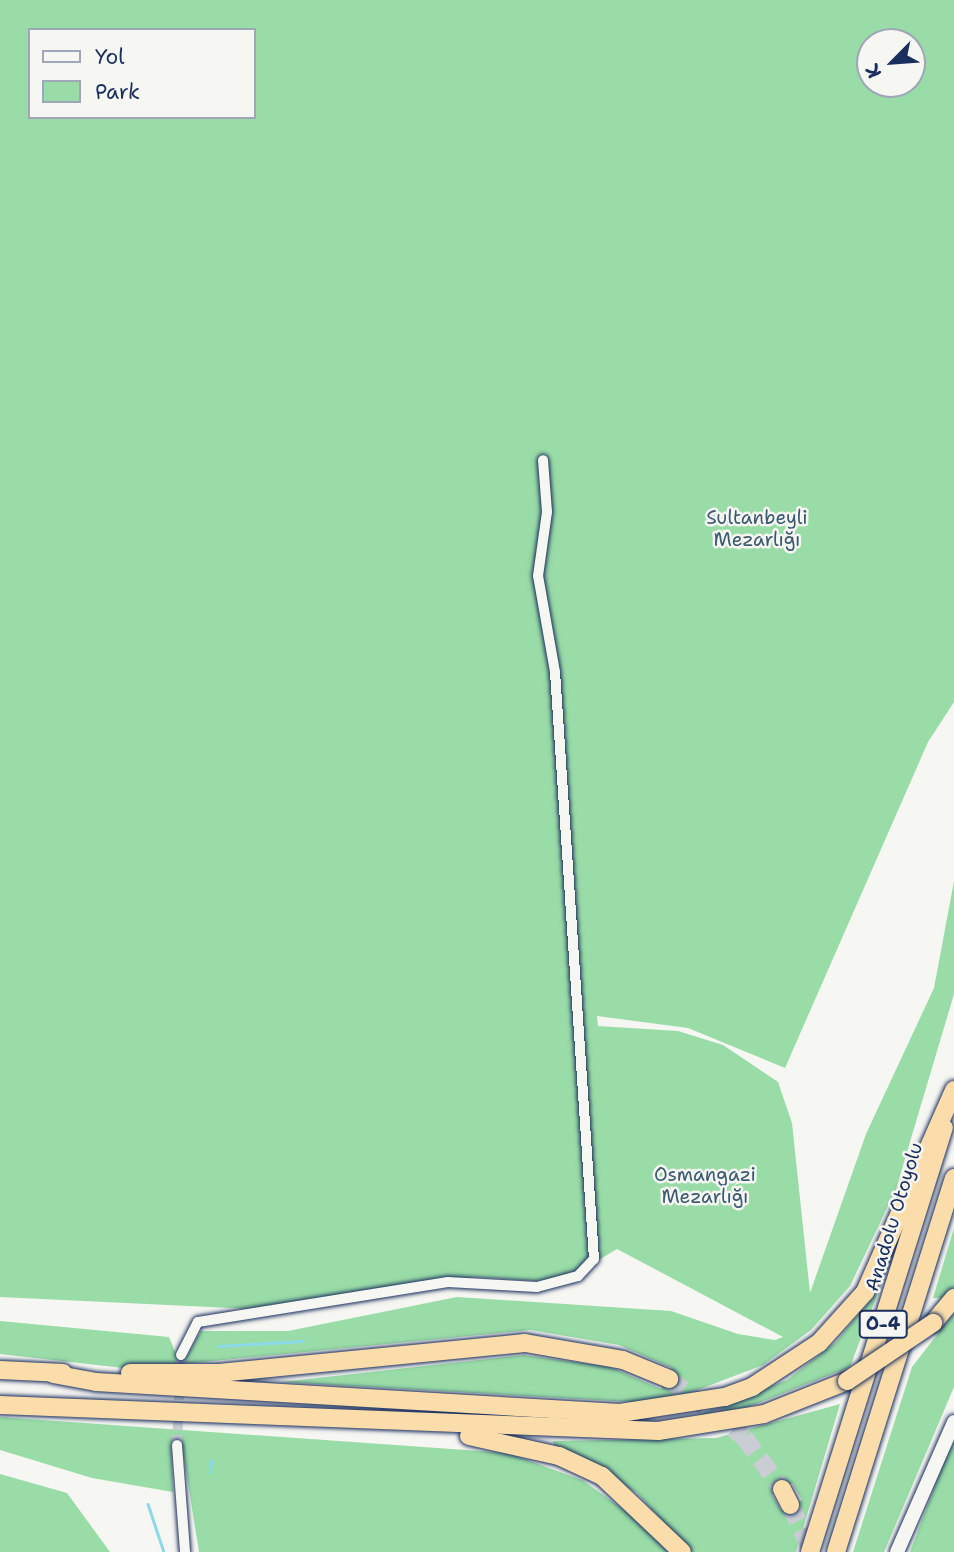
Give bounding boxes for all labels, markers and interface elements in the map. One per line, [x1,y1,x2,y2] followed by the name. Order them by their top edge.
[28,28,256,119] legend
[856,28,926,98] north arrow
[95,43,125,71] text: Yol
[859,60,887,82] text: K
[95,78,140,106] text: Park
[706,507,808,551] park label: Sultanbeyli Mezarlığı
[861,1140,927,1294] street label: Anadolu Otoyolu
[654,1164,756,1208] park label: Osmangazi Mezarlığı
[858,1310,908,1338] road number: O-4

